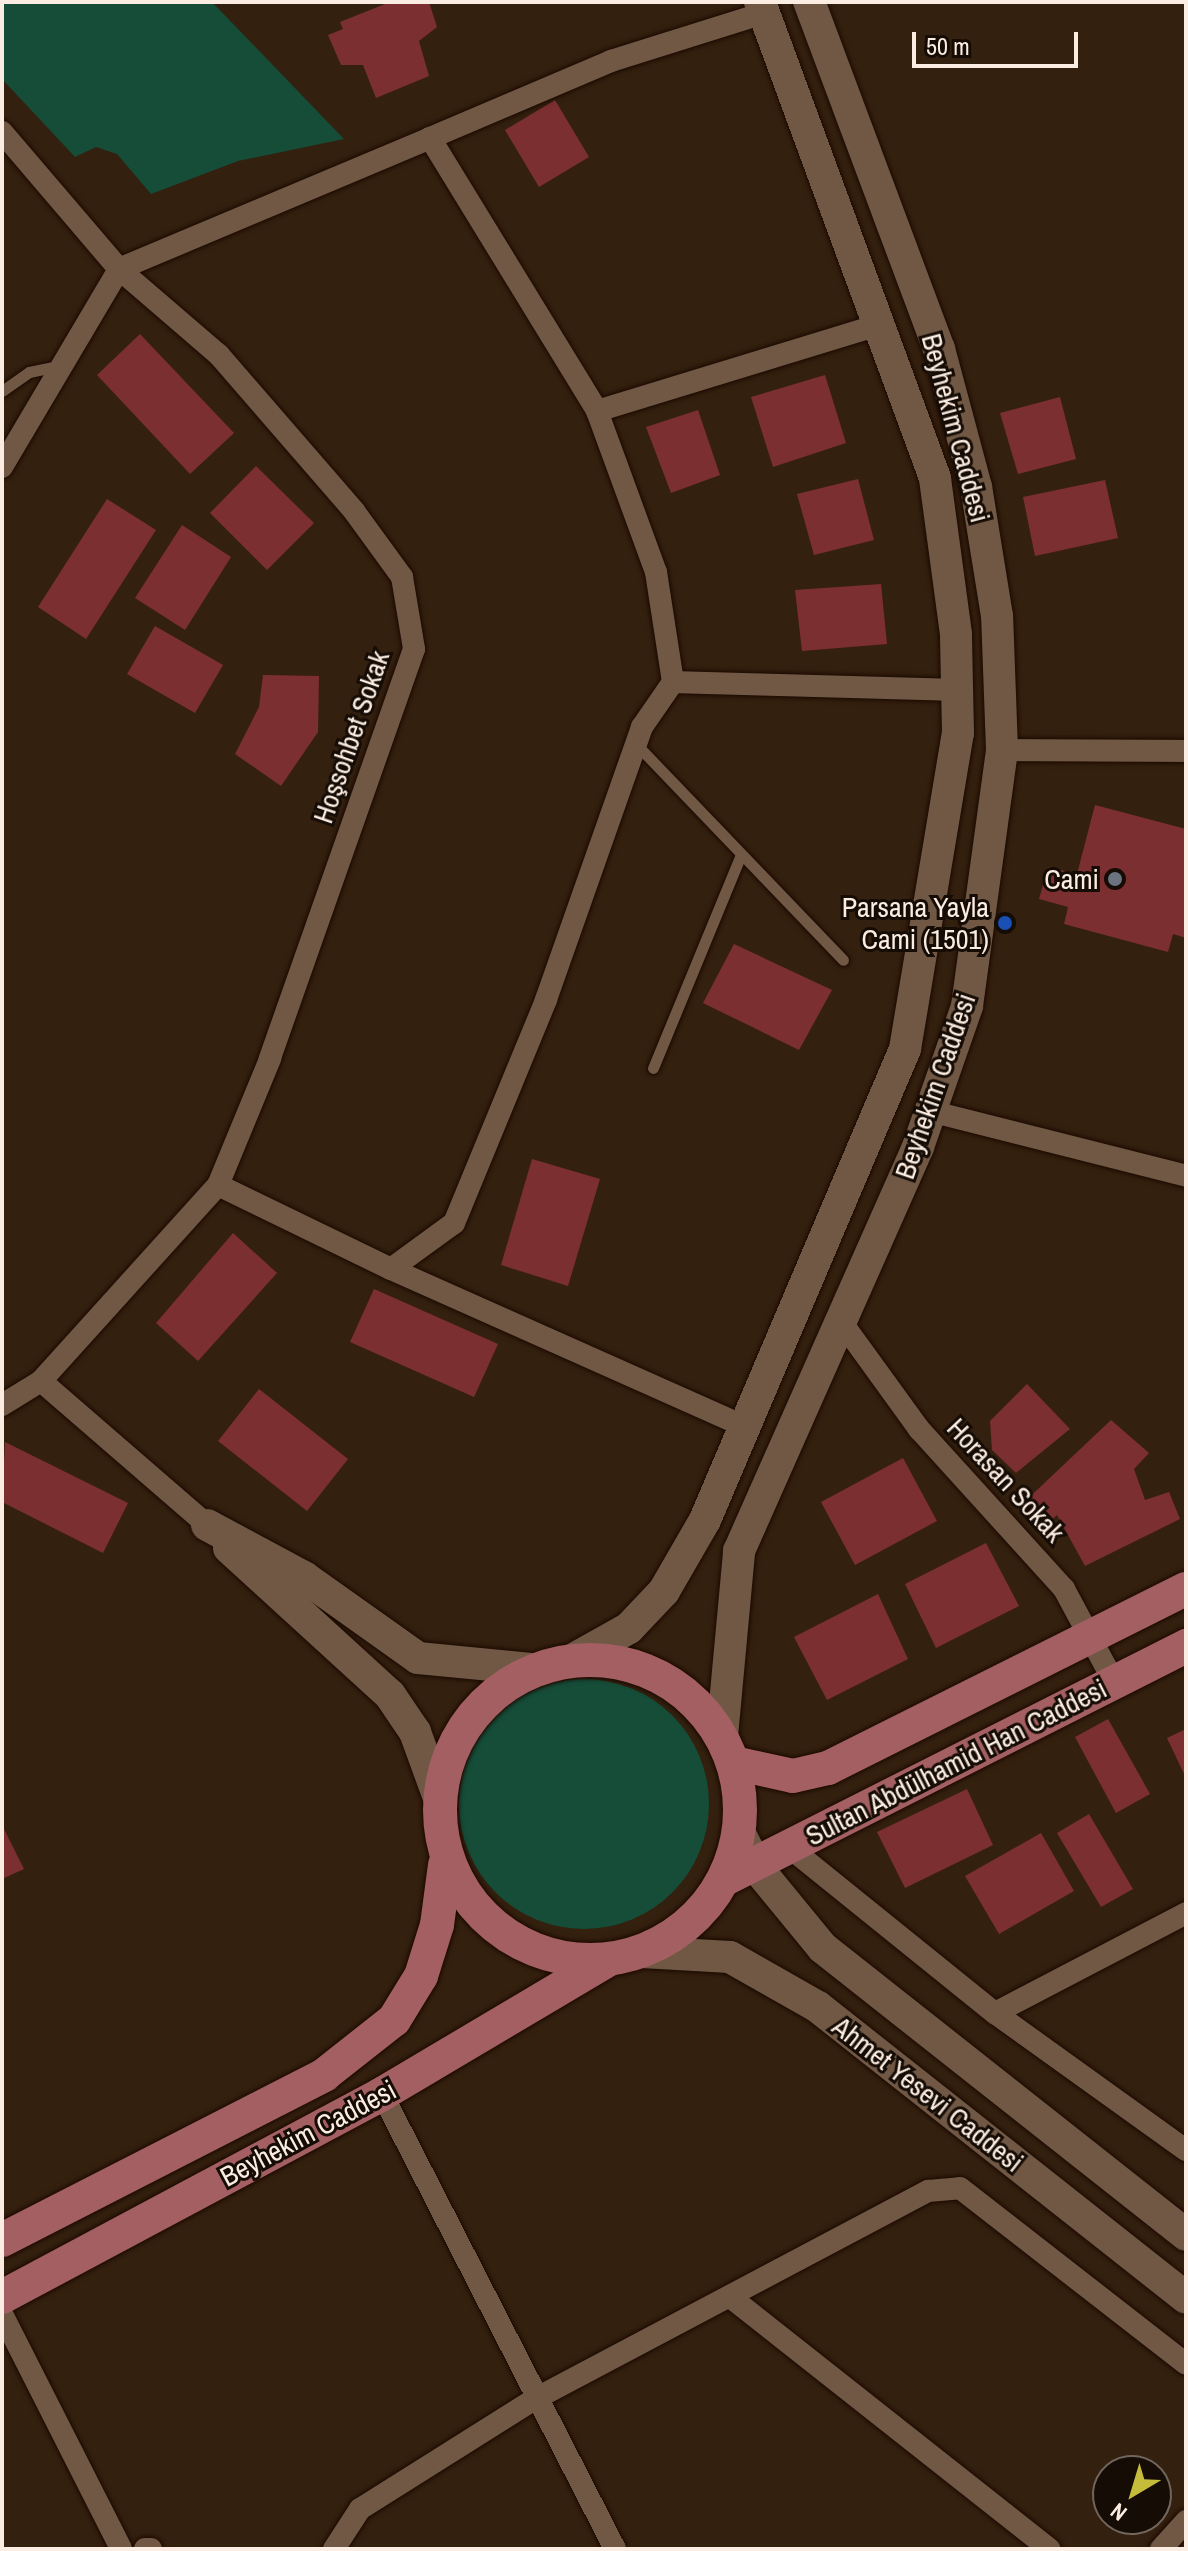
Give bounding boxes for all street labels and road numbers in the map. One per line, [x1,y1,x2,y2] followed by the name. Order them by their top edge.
[915,330,997,526] street label: Beyhekim Caddesi
[306,646,396,828] street label: Hoşsohbet Sokak
[888,989,982,1183] street label: Beyhekim Caddesi
[940,1411,1072,1549] street label: Horasan Sokak
[799,1671,1113,1853] street label: Sultan Abdülhamid Han Caddesi
[826,2009,1030,2179] street label: Ahmet Yesevi Caddesi
[214,2073,402,2193] street label: Beyhekim Caddesi

